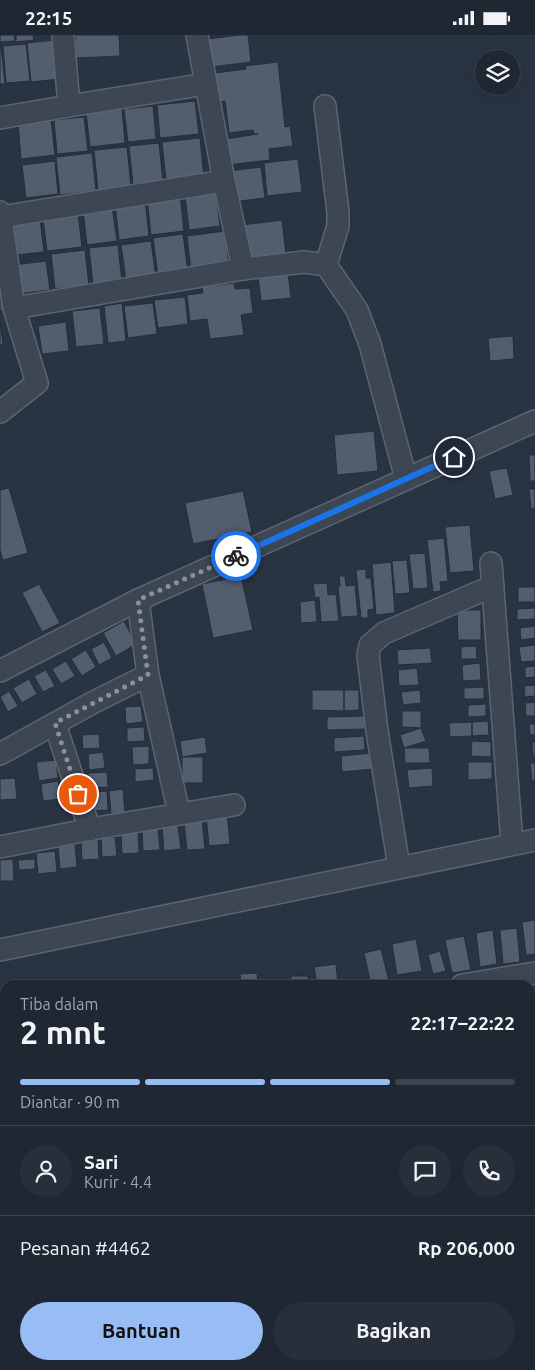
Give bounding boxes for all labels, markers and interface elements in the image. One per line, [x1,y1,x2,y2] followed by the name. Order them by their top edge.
[25,7,73,29] text: 22:15
[475,50,520,95] map controls
[475,50,520,95] button: layers
[433,436,475,478] pin
[440,443,468,471] icon: home
[211,531,261,581] courier
[222,542,250,570] icon: bike
[57,773,99,815] pin
[64,780,92,808] icon: bag
[20,995,98,1013] text: Tiba dalam
[410,1012,515,1034] text: 22:17–22:22
[20,1014,106,1050] text: 2 mnt
[20,1093,120,1111] text: Diantar · 90 m
[20,1145,72,1197] button: person
[399,1145,451,1197] button: chat
[463,1145,515,1197] button: phone
[84,1151,118,1173] text: Sari
[84,1173,152,1191] text: Kurir · 4.4
[20,1237,151,1259] text: Pesanan #4462
[418,1237,515,1259] text: Rp 206,000
[20,1302,263,1360] button: Bantuan
[273,1302,515,1360] button: Bagikan

